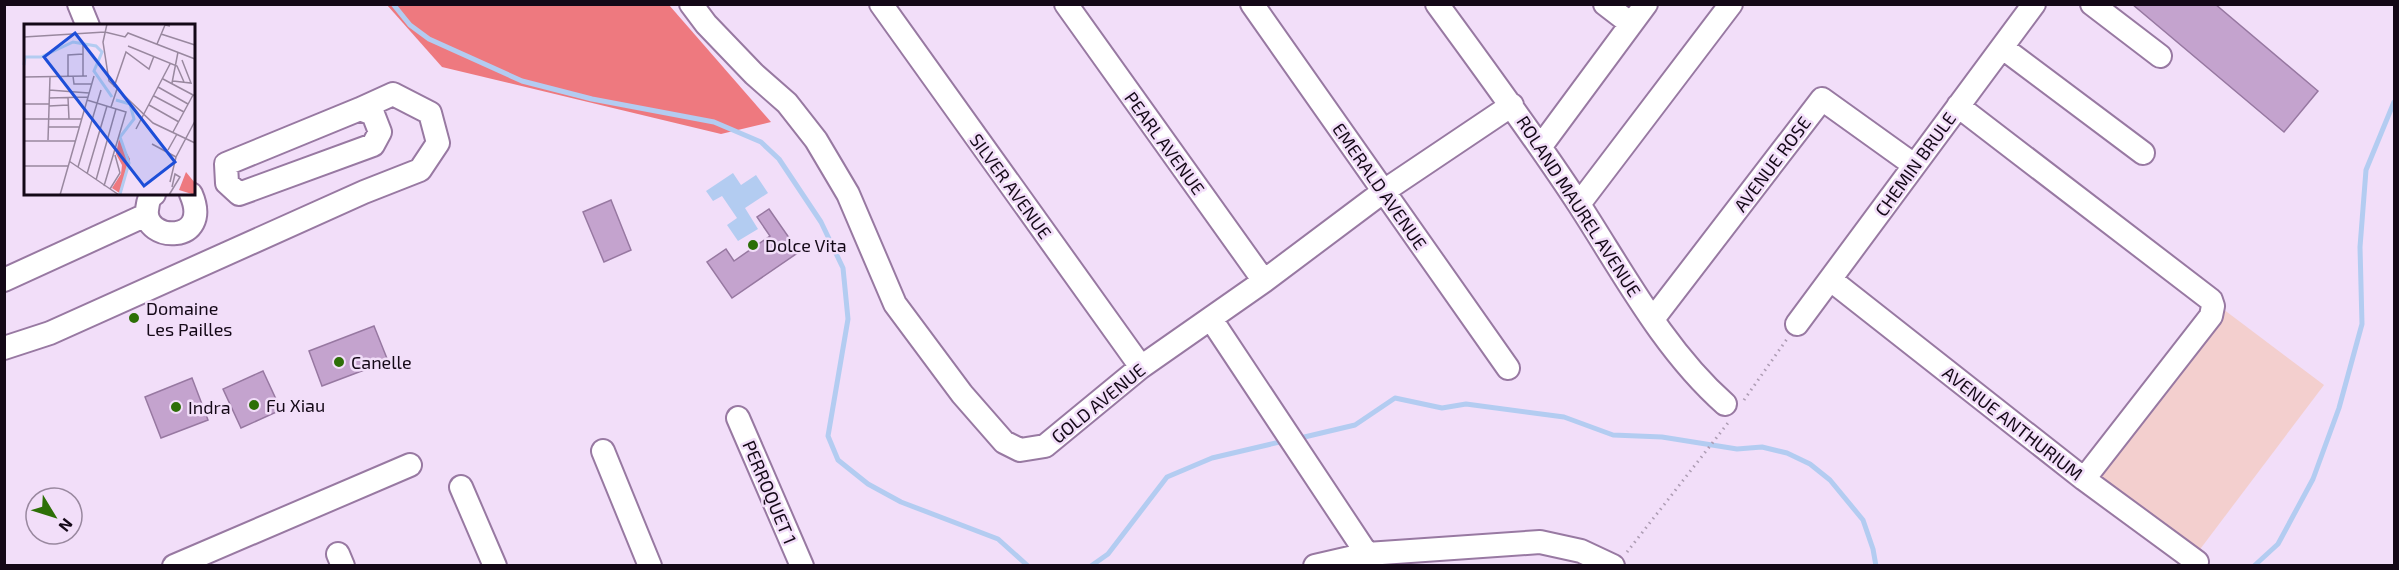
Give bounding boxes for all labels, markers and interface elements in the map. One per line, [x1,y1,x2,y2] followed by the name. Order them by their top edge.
[24,24,195,195] inset map
[1120,87,1210,199] street label: PEARL AVENUE
[1870,108,1960,220] street label: CHEMIN BRULE
[1512,111,1646,301] street label: ROLAND MAUREL AVENUE
[1729,112,1815,216] street label: AVENUE ROSE
[1328,118,1432,254] street label: EMERALD AVENUE
[965,129,1057,243] street label: SILVER AVENUE
[765,234,847,256] place label: Dolce Vita
[746,238,760,252] marker: Dolce Vita
[146,297,232,340] place label: Domaine Les Pailles
[127,311,141,325] marker: Domaine Les Pailles
[351,351,412,373] place label: Canelle
[332,355,346,369] marker: Canelle
[1047,358,1149,448] street label: GOLD AVENUE
[1938,361,2088,485] street label: AVENUE ANTHURIUM
[266,394,325,416] place label: Fu Xiau
[188,396,231,418] place label: Indra
[247,398,261,412] marker: Fu Xiau
[169,400,183,414] marker: Indra
[738,437,802,547] street label: PERROQUET 1
[24,486,84,546] north arrow
[55,515,77,536] text: N

